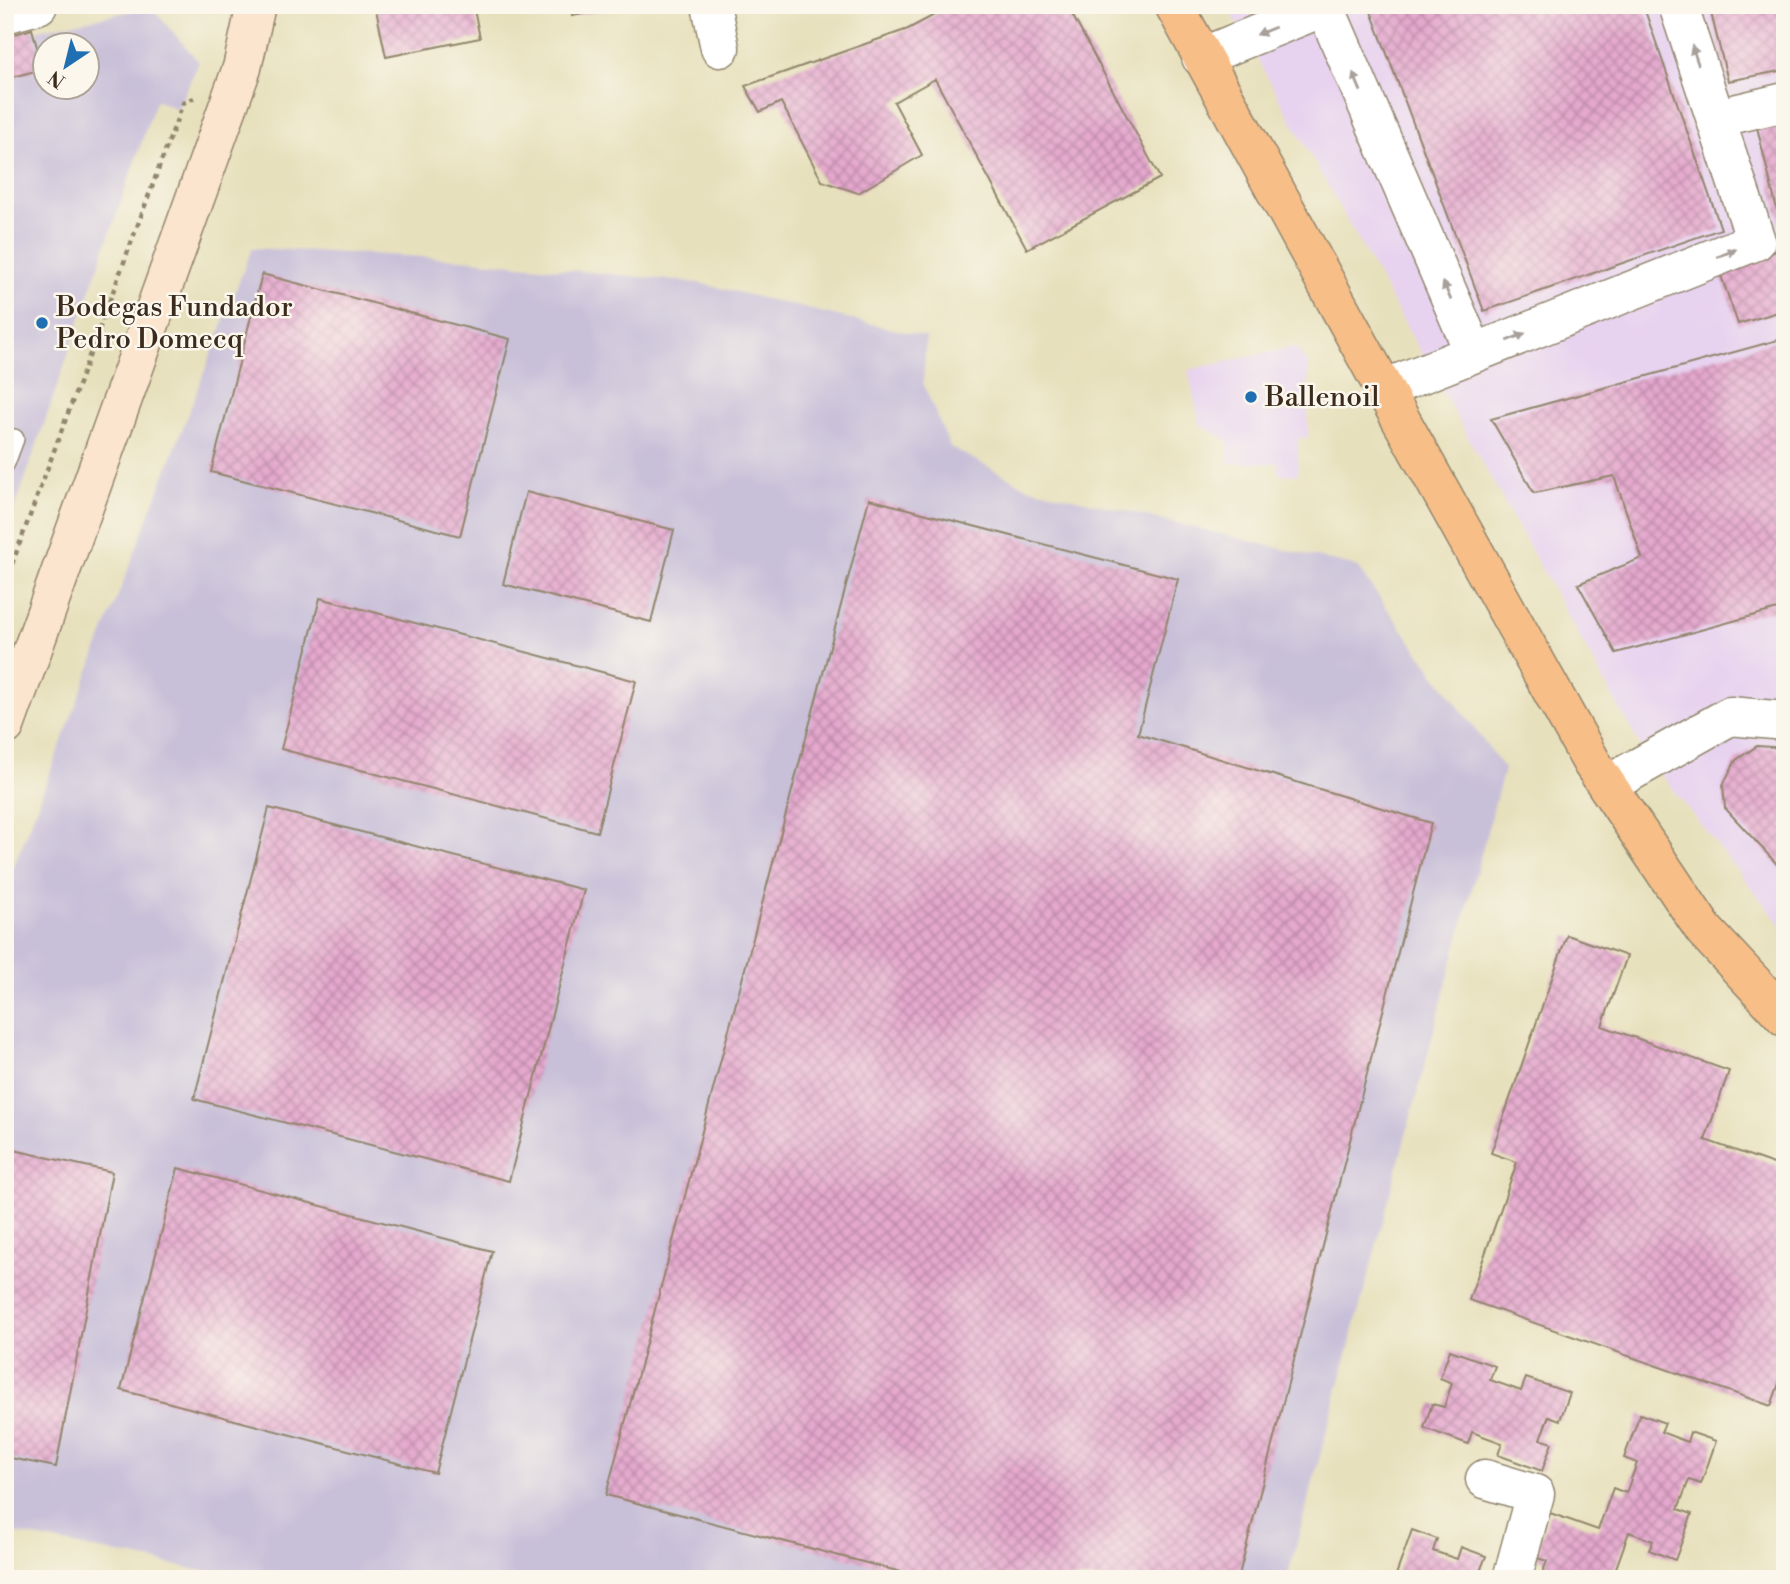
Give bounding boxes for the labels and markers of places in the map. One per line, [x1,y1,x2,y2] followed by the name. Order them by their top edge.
[55,290,293,357] place label: Bodegas Fundador Pedro Domecq
[34,315,50,331] marker: Bodegas Fundador Pedro Domecq
[1264,380,1380,415] place label: Ballenoil
[1243,389,1259,405] marker: Ballenoil

